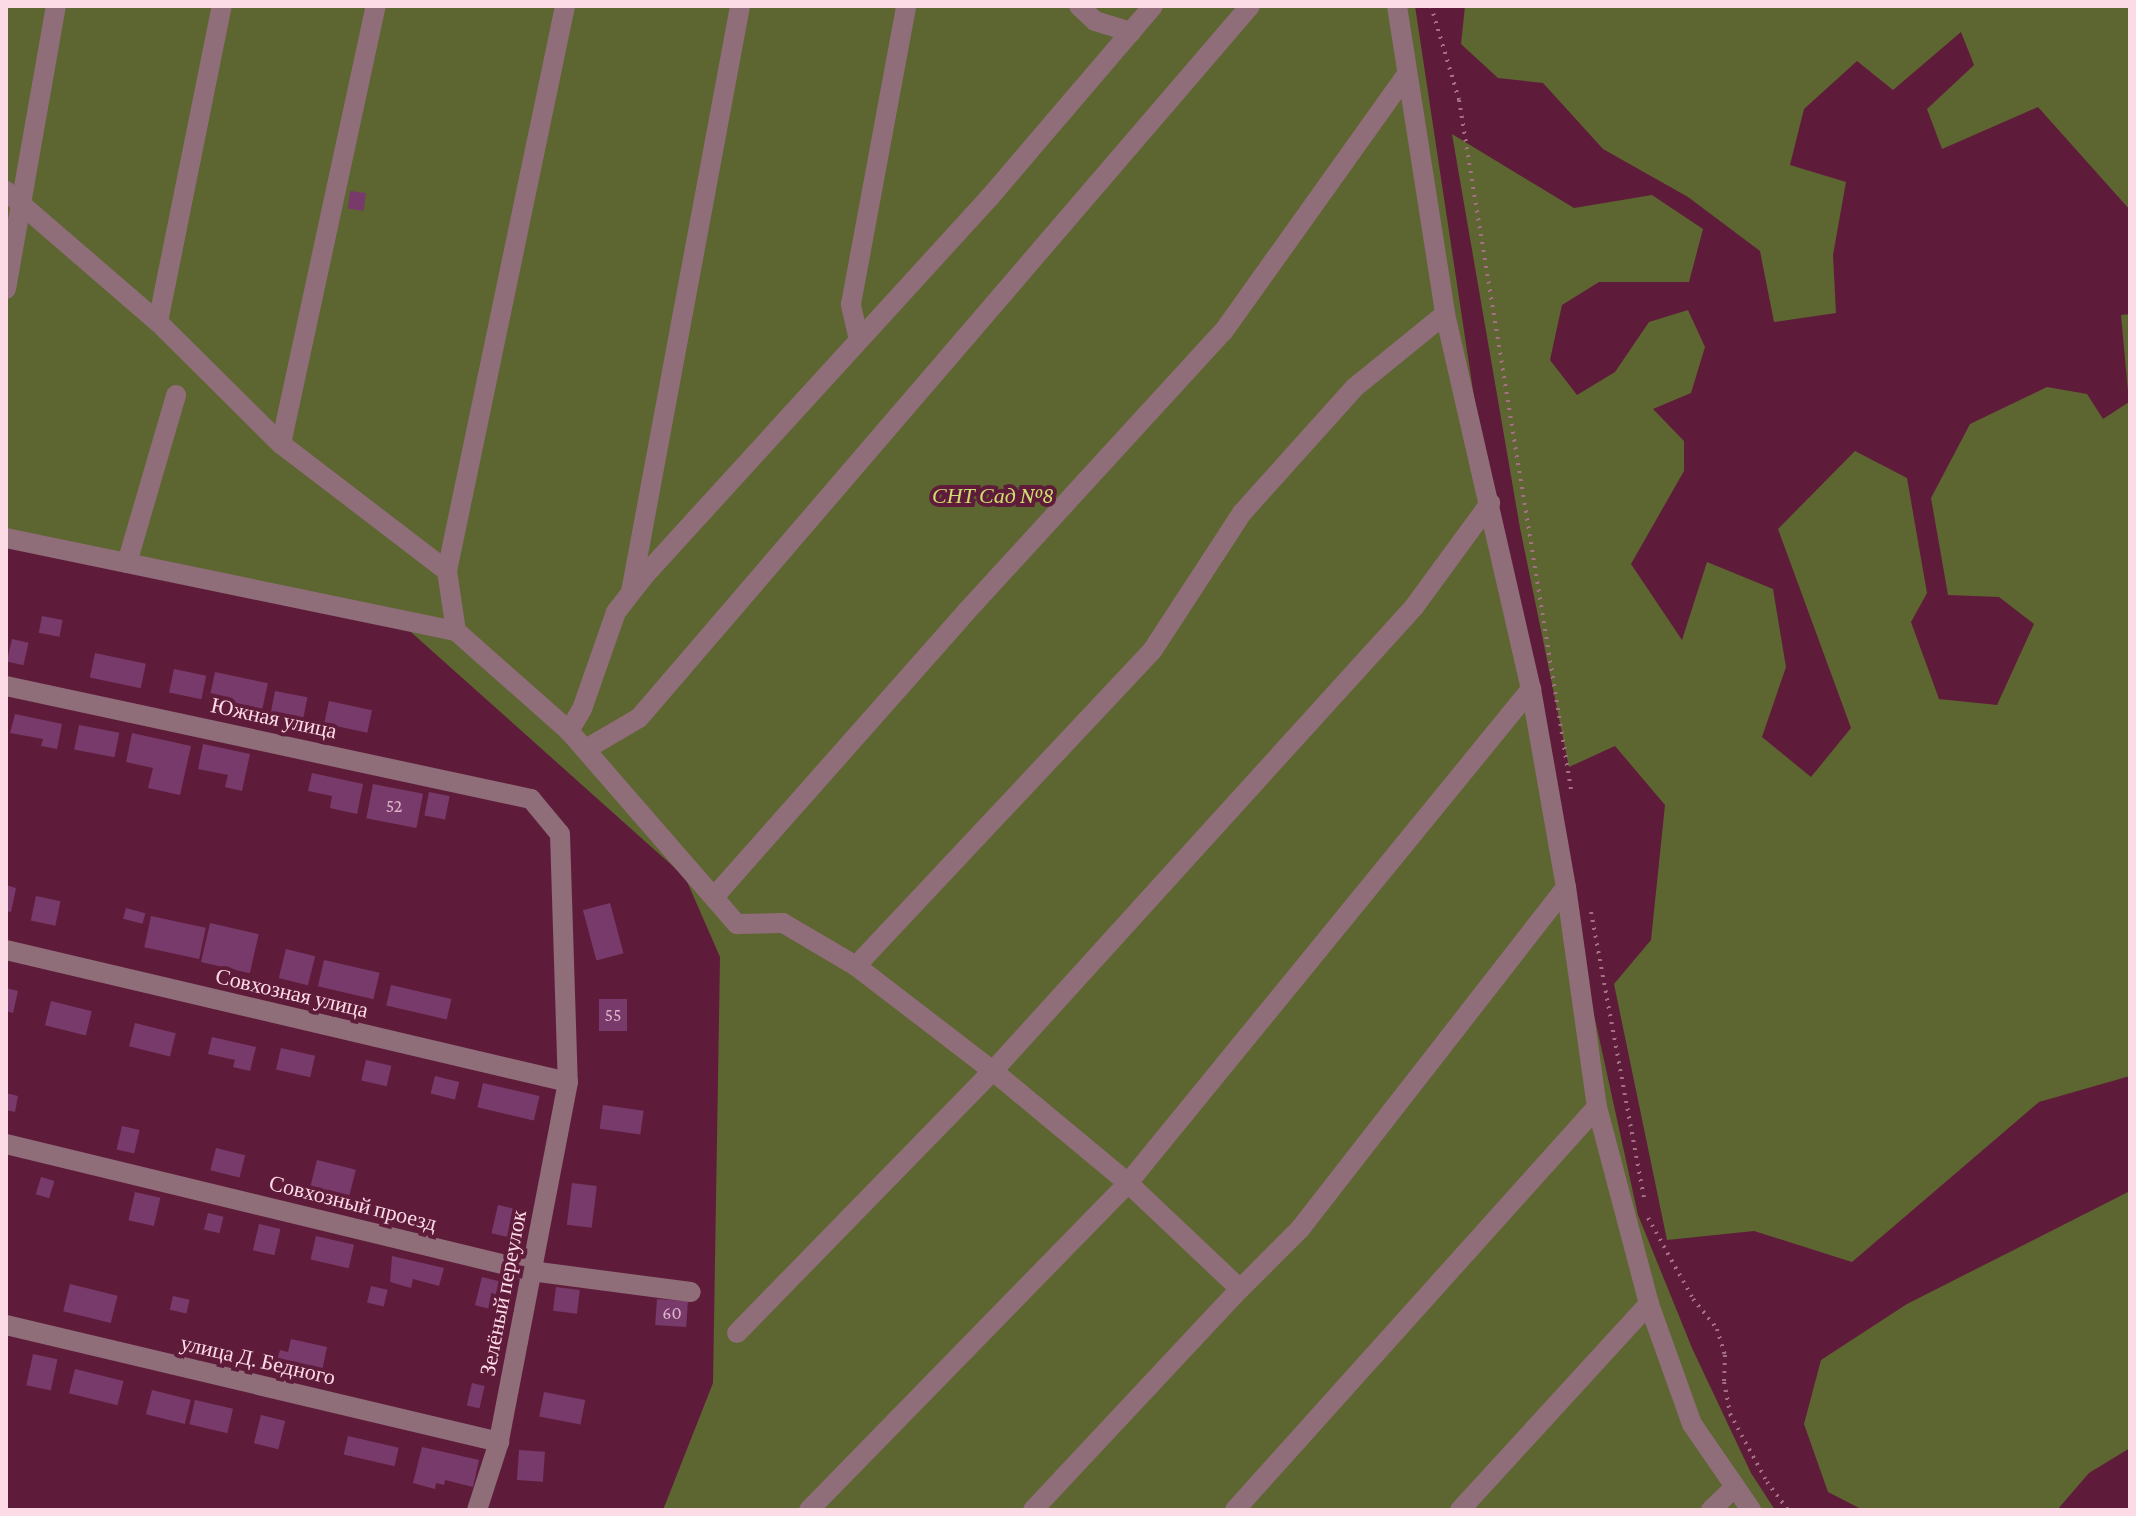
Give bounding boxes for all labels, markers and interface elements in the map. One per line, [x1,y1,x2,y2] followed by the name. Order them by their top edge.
[932,483,1054,509] park label: СНТ Сад №8
[209,692,339,744] street label: Южная улица
[386,795,402,817] house number: 52
[213,963,371,1023] street label: Совхозная улица
[605,1004,621,1026] house number: 55
[266,1169,440,1237] street label: Совхозный проезд
[474,1208,532,1378] street label: Зелёный переулок
[662,1302,682,1324] house number: 60
[178,1329,338,1391] street label: улица Д. Бедного

